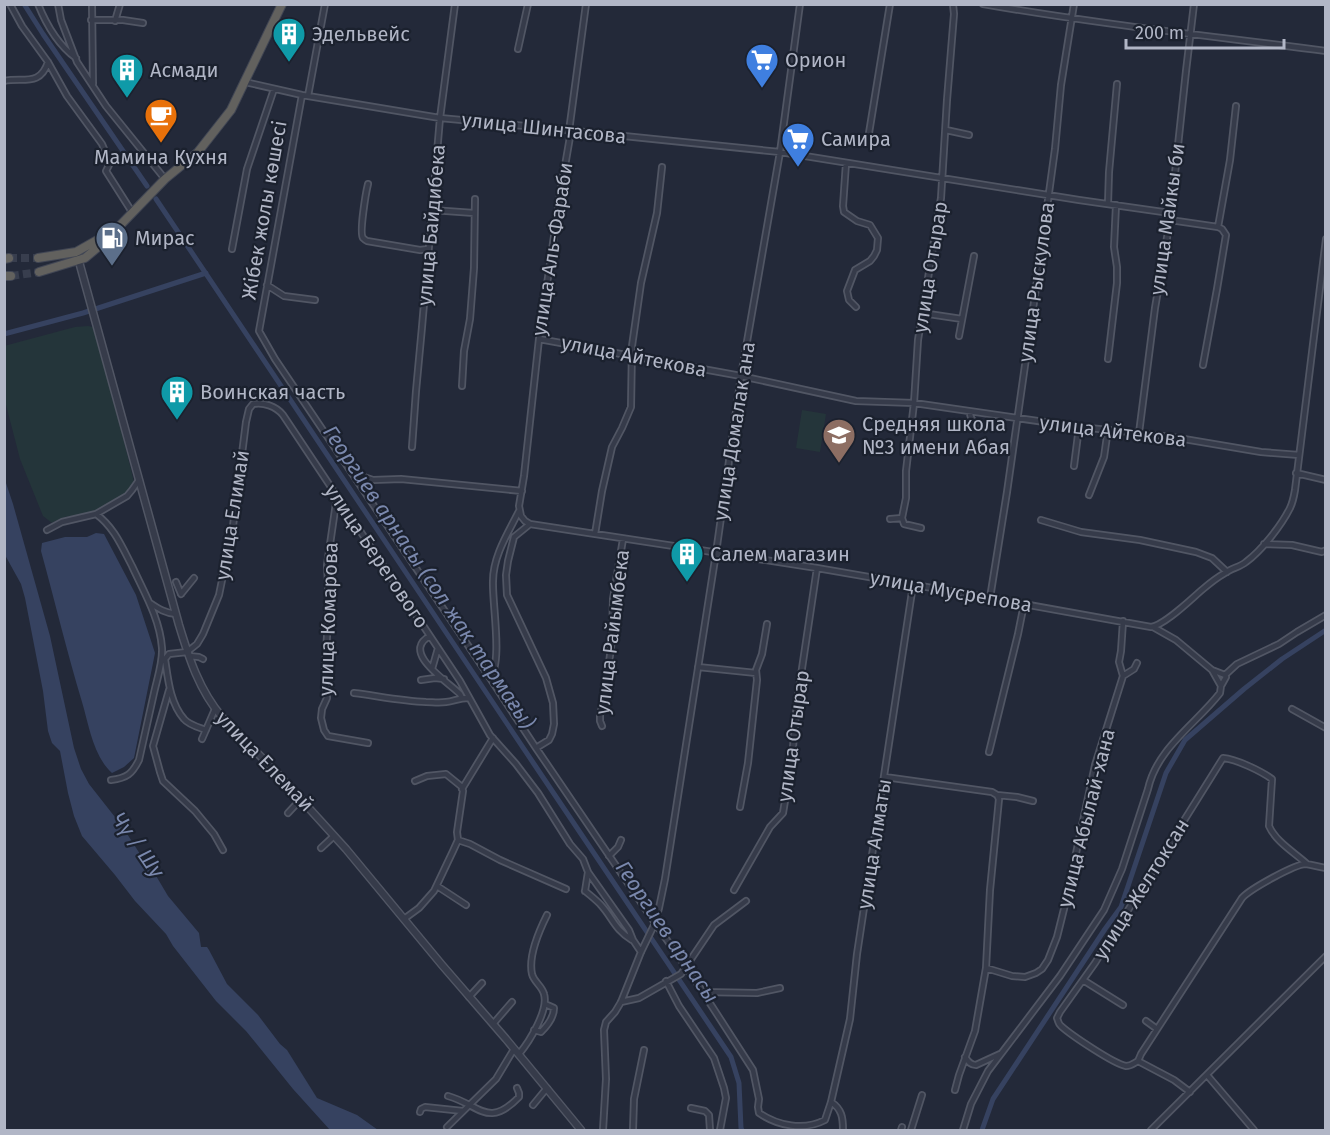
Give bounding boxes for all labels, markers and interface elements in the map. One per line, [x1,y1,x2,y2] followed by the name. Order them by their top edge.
[1126,12,1284,50] scale bar
[271,16,307,63] building icon: Эдельвейс
[312,22,410,46] place label: Эдельвейс
[1135,22,1184,44] text: 200 m
[744,42,780,89] supermarket icon: Орион
[785,48,846,72] place label: Орион
[109,52,145,99] building icon: Асмади
[150,58,218,82] place label: Асмади
[143,97,179,144] cafe icon: Мамина Кухня
[461,107,627,149] street label: улица Шинтасова
[236,119,292,301] street label: Жібек жолы көшесі
[780,121,816,168] supermarket icon: Самира
[821,127,891,151] place label: Самира
[1144,141,1190,297] street label: улица Майкы би
[412,143,450,307] street label: улица Байдибека
[94,145,228,169] place label: Мамина Кухня
[526,160,578,338] street label: улица Аль-Фараби
[908,199,952,335] street label: улица Отырар
[1013,200,1059,364] street label: улица Рыскулова
[94,220,130,267] fuel station icon: Мирас
[135,226,195,250] place label: Мирас
[559,330,709,382] street label: улица Айтекова
[708,340,760,522] street label: улица Домалак ана
[159,374,195,421] building icon: Воинская часть
[200,380,345,404] place label: Воинская часть
[1038,410,1188,452] street label: улица Айтекова
[862,412,1010,459] place label: Средняя школа №3 имени Абая
[821,417,857,464] school or university icon: Средняя школа №3 имени Абая
[317,420,541,734] water label: Георгиев арнасы (сол жақ тармағы)
[210,448,254,582] street label: улица Елимай
[320,479,434,633] street label: улица Берегового
[669,536,705,583] building icon: Салем магазин
[313,542,343,696] street label: улица Комарова
[710,542,850,566] place label: Салем магазин
[590,548,634,716] street label: улица Райымбека
[868,565,1034,617] street label: улица Мусрепова
[772,668,814,804] street label: улица Отырар
[211,706,319,816] street label: улица Елемай
[1052,726,1120,910] street label: улица Абылай-хана
[852,777,896,911] street label: улица Алматы
[106,807,170,883] water label: Чү / Шу
[1088,814,1194,964] street label: улица Желтоксан
[610,856,724,1008] water label: Георгиев арнасы

